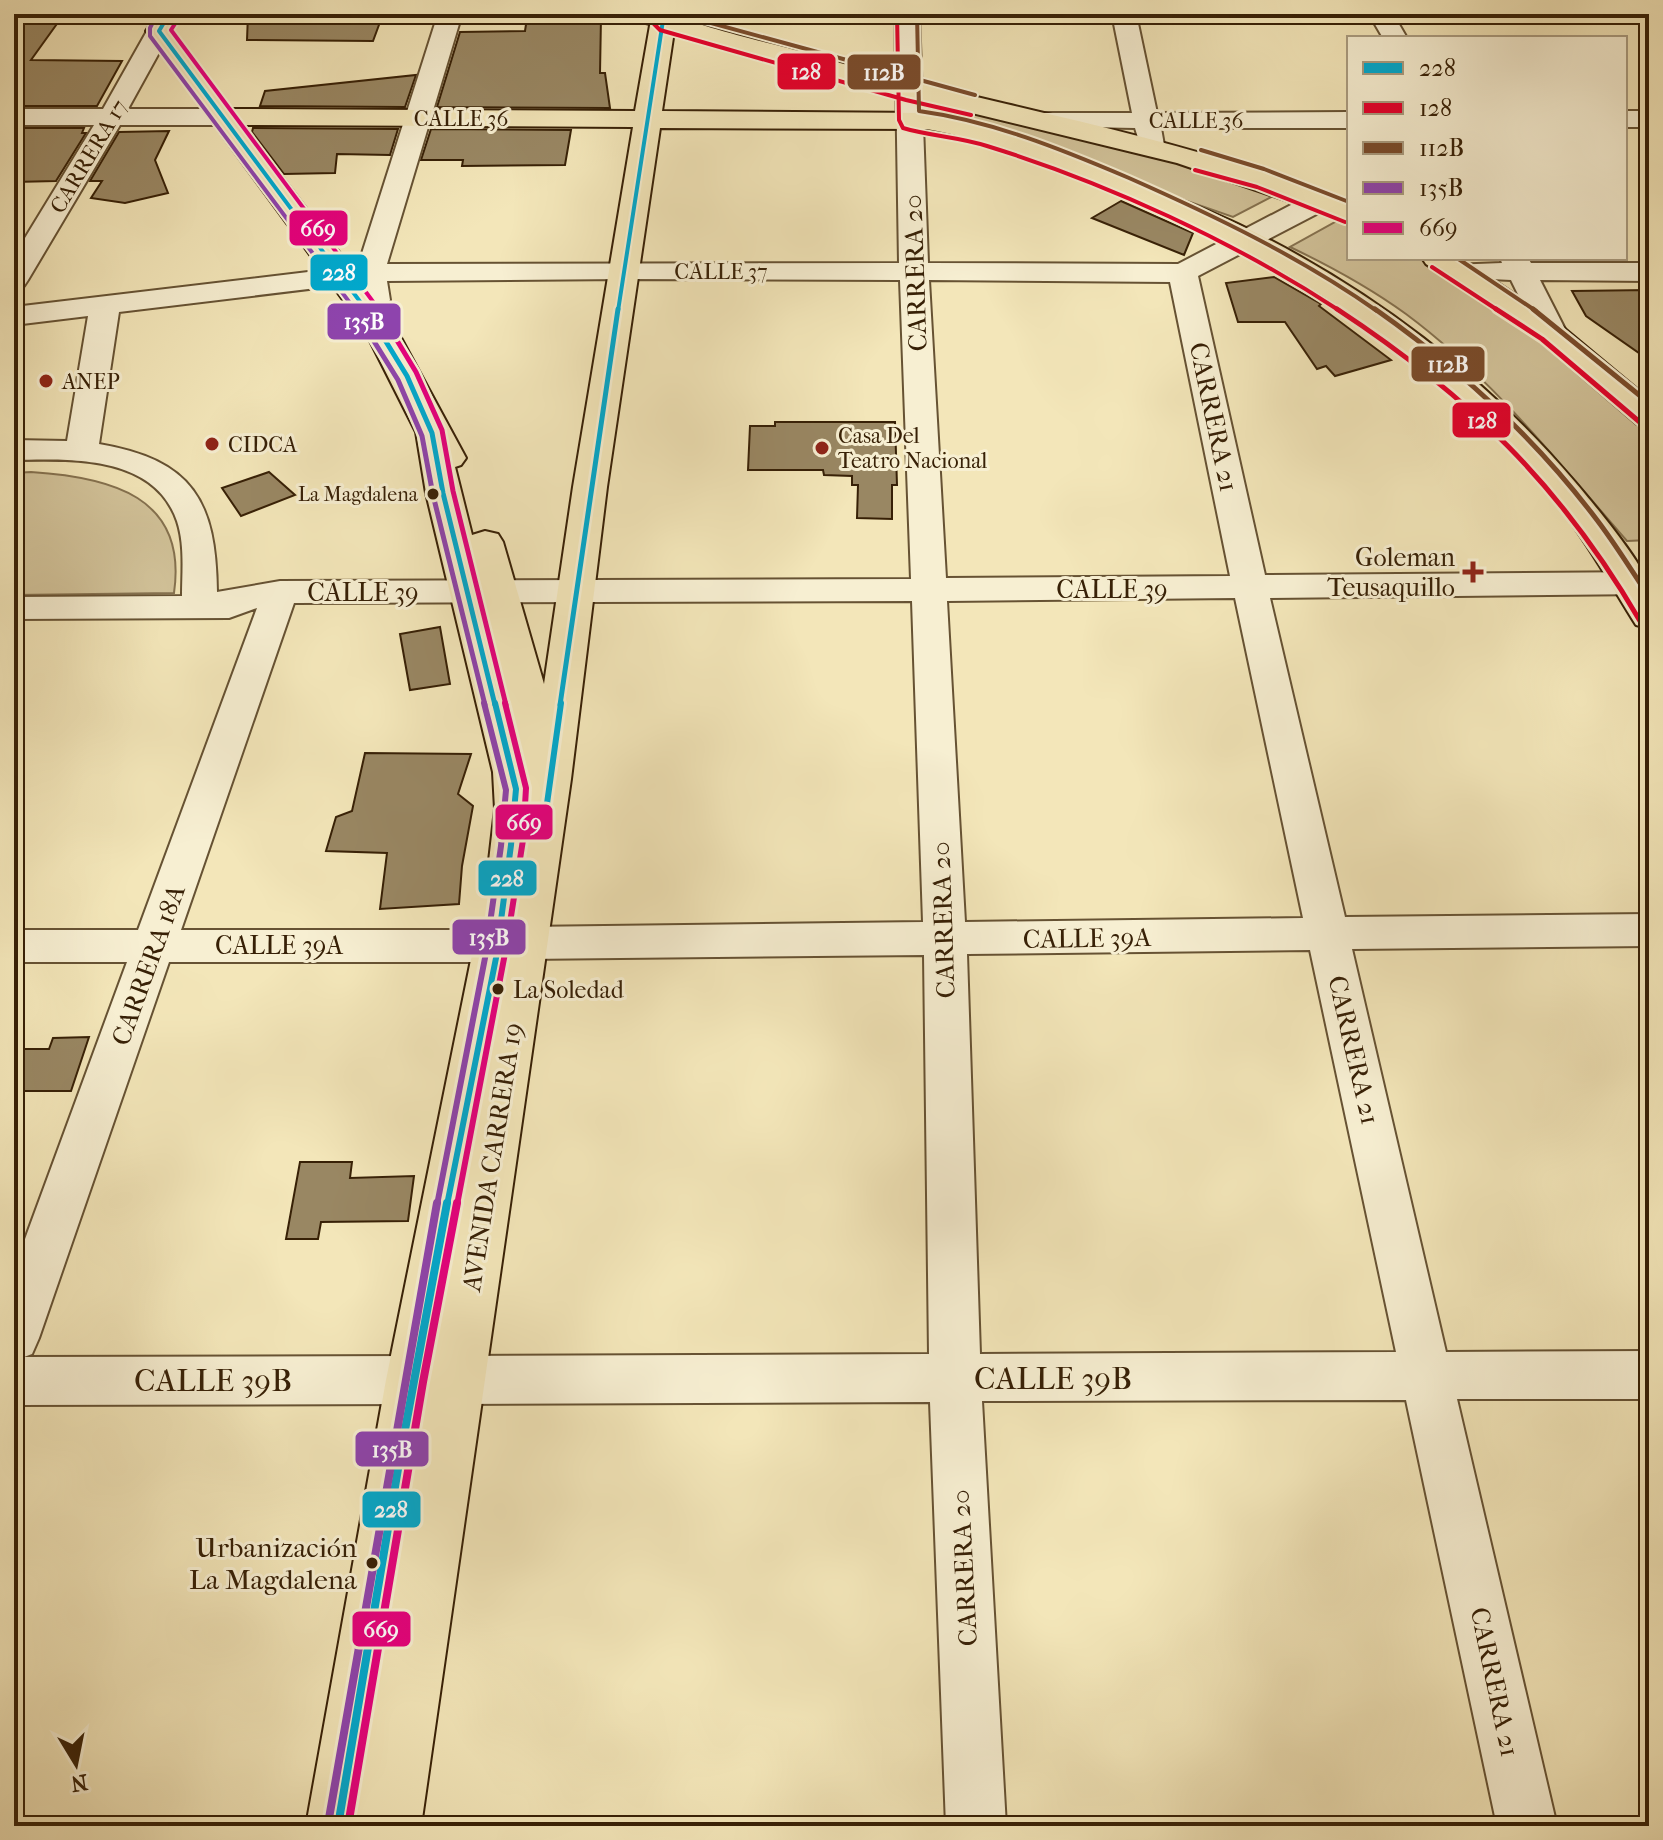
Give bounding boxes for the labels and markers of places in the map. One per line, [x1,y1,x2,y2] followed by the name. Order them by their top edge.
[61,369,120,395] place label: ANEP
[37,372,55,390] marker: ANEP
[838,423,987,474] place label: Casa Del Teatro Nacional
[228,432,298,458] place label: CIDCA
[203,435,221,453] marker: CIDCA
[813,439,831,457] marker: Casa Del Teatro Nacional
[298,483,419,506] place label: La Magdalena
[425,486,441,502] marker: La Magdalena
[1327,542,1455,603] place label: Goleman Teusaquillo
[1462,561,1484,583] marker: Goleman Teusaquillo
[513,976,625,1004] place label: La Soledad
[490,981,506,997] marker: La Soledad
[189,1531,358,1596] place label: Urbanización La Magdalena
[364,1555,380,1571] marker: Urbanización La Magdalena

